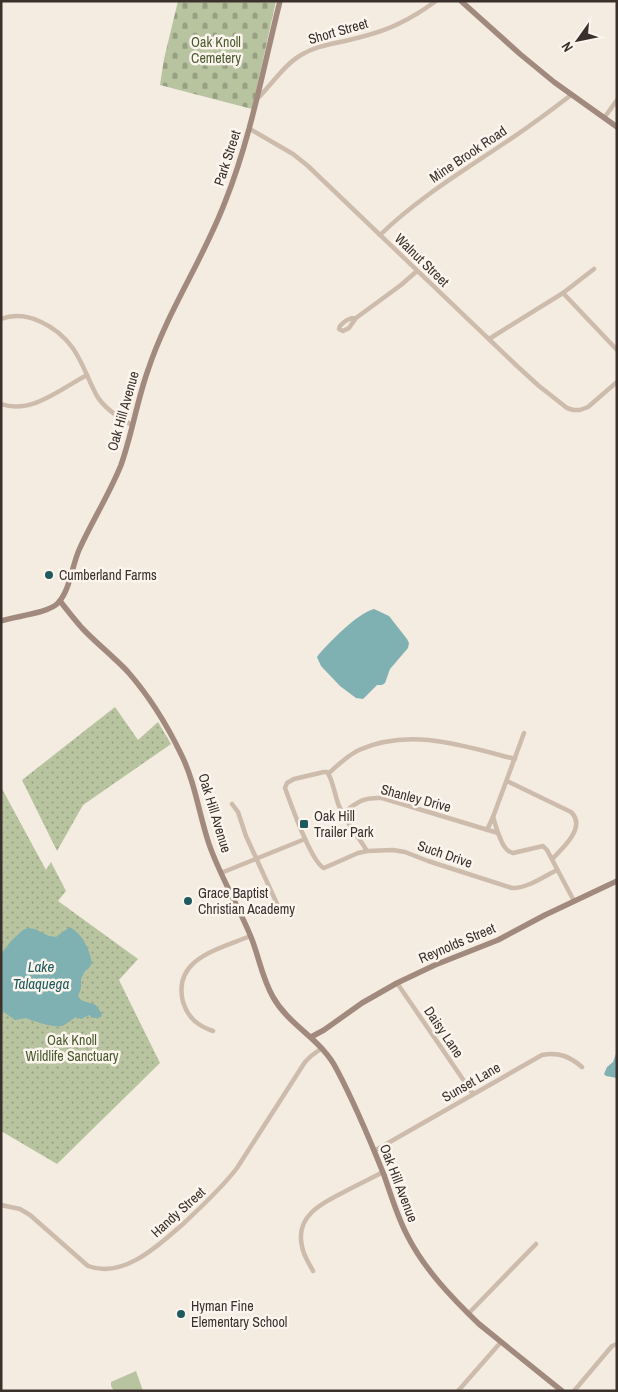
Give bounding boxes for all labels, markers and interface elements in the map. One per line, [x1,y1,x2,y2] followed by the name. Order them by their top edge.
[306,14,370,48] street label: Short Street
[553,15,603,65] north arrow
[191,33,241,67] park label: Oak Knoll Cemetery
[557,39,577,55] text: N
[426,122,510,186] street label: Mine Brook Road
[210,128,244,188] street label: Park Street
[391,230,453,290] street label: Walnut Street
[103,369,143,453] street label: Oak Hill Avenue
[59,566,157,584] place label: Cumberland Farms
[43,569,55,581] marker: Cumberland Farms
[194,771,236,855] street label: Oak Hill Avenue
[379,780,453,816] street label: Shanley Drive
[314,807,374,841] place label: Oak Hill Trailer Park
[298,818,310,830] marker: Oak Hill Trailer Park
[415,836,475,872] street label: Such Drive
[198,884,295,918] place label: Grace Baptist Christian Academy
[182,895,194,907] marker: Grace Baptist Christian Academy
[416,919,498,967] street label: Reynolds Street
[13,956,69,994] water label: Lake Talaquega
[420,1003,468,1061] street label: Daisy Lane
[25,1031,119,1065] park label: Oak Knoll Wildlife Sanctuary
[439,1058,503,1106] street label: Sunset Lane
[376,1141,422,1225] street label: Oak Hill Avenue
[147,1183,209,1241] street label: Handy Street
[191,1297,287,1331] place label: Hyman Fine Elementary School
[175,1308,187,1320] marker: Hyman Fine Elementary School

